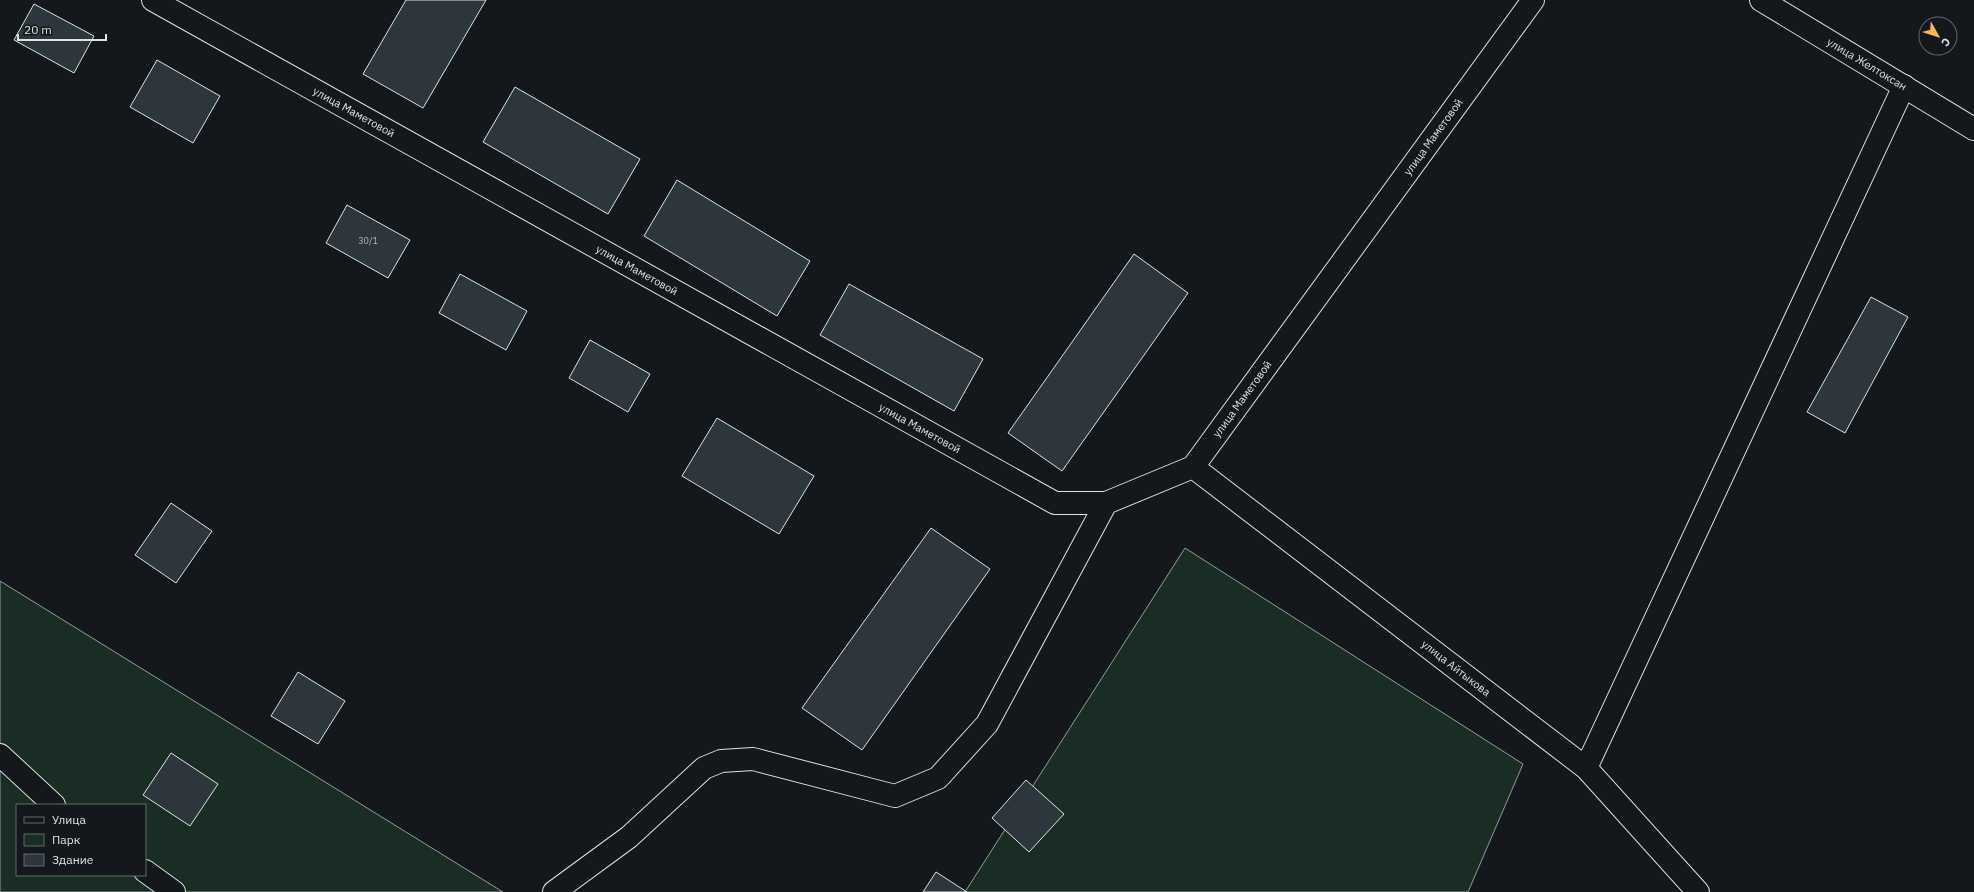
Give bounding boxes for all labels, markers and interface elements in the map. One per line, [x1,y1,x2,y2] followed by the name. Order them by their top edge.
[18,16,106,42] scale bar
[1918,16,1958,56] north arrow
[24,22,52,37] text: 20 m
[1824,35,1910,93] street label: улица Желтоксан
[1938,35,1953,49] text: С
[311,84,397,140] street label: улица Маметовой
[1400,96,1466,178] street label: улица Маметовой
[358,235,378,246] house number: 30/1
[594,242,680,298] street label: улица Маметовой
[1209,358,1275,440] street label: улица Маметовой
[877,400,963,456] street label: улица Маметовой
[1419,637,1493,699] street label: улица Айтыкова
[16,804,146,876] legend
[52,812,86,827] text: Улица
[52,832,81,847] text: Парк
[52,852,94,867] text: Здание

